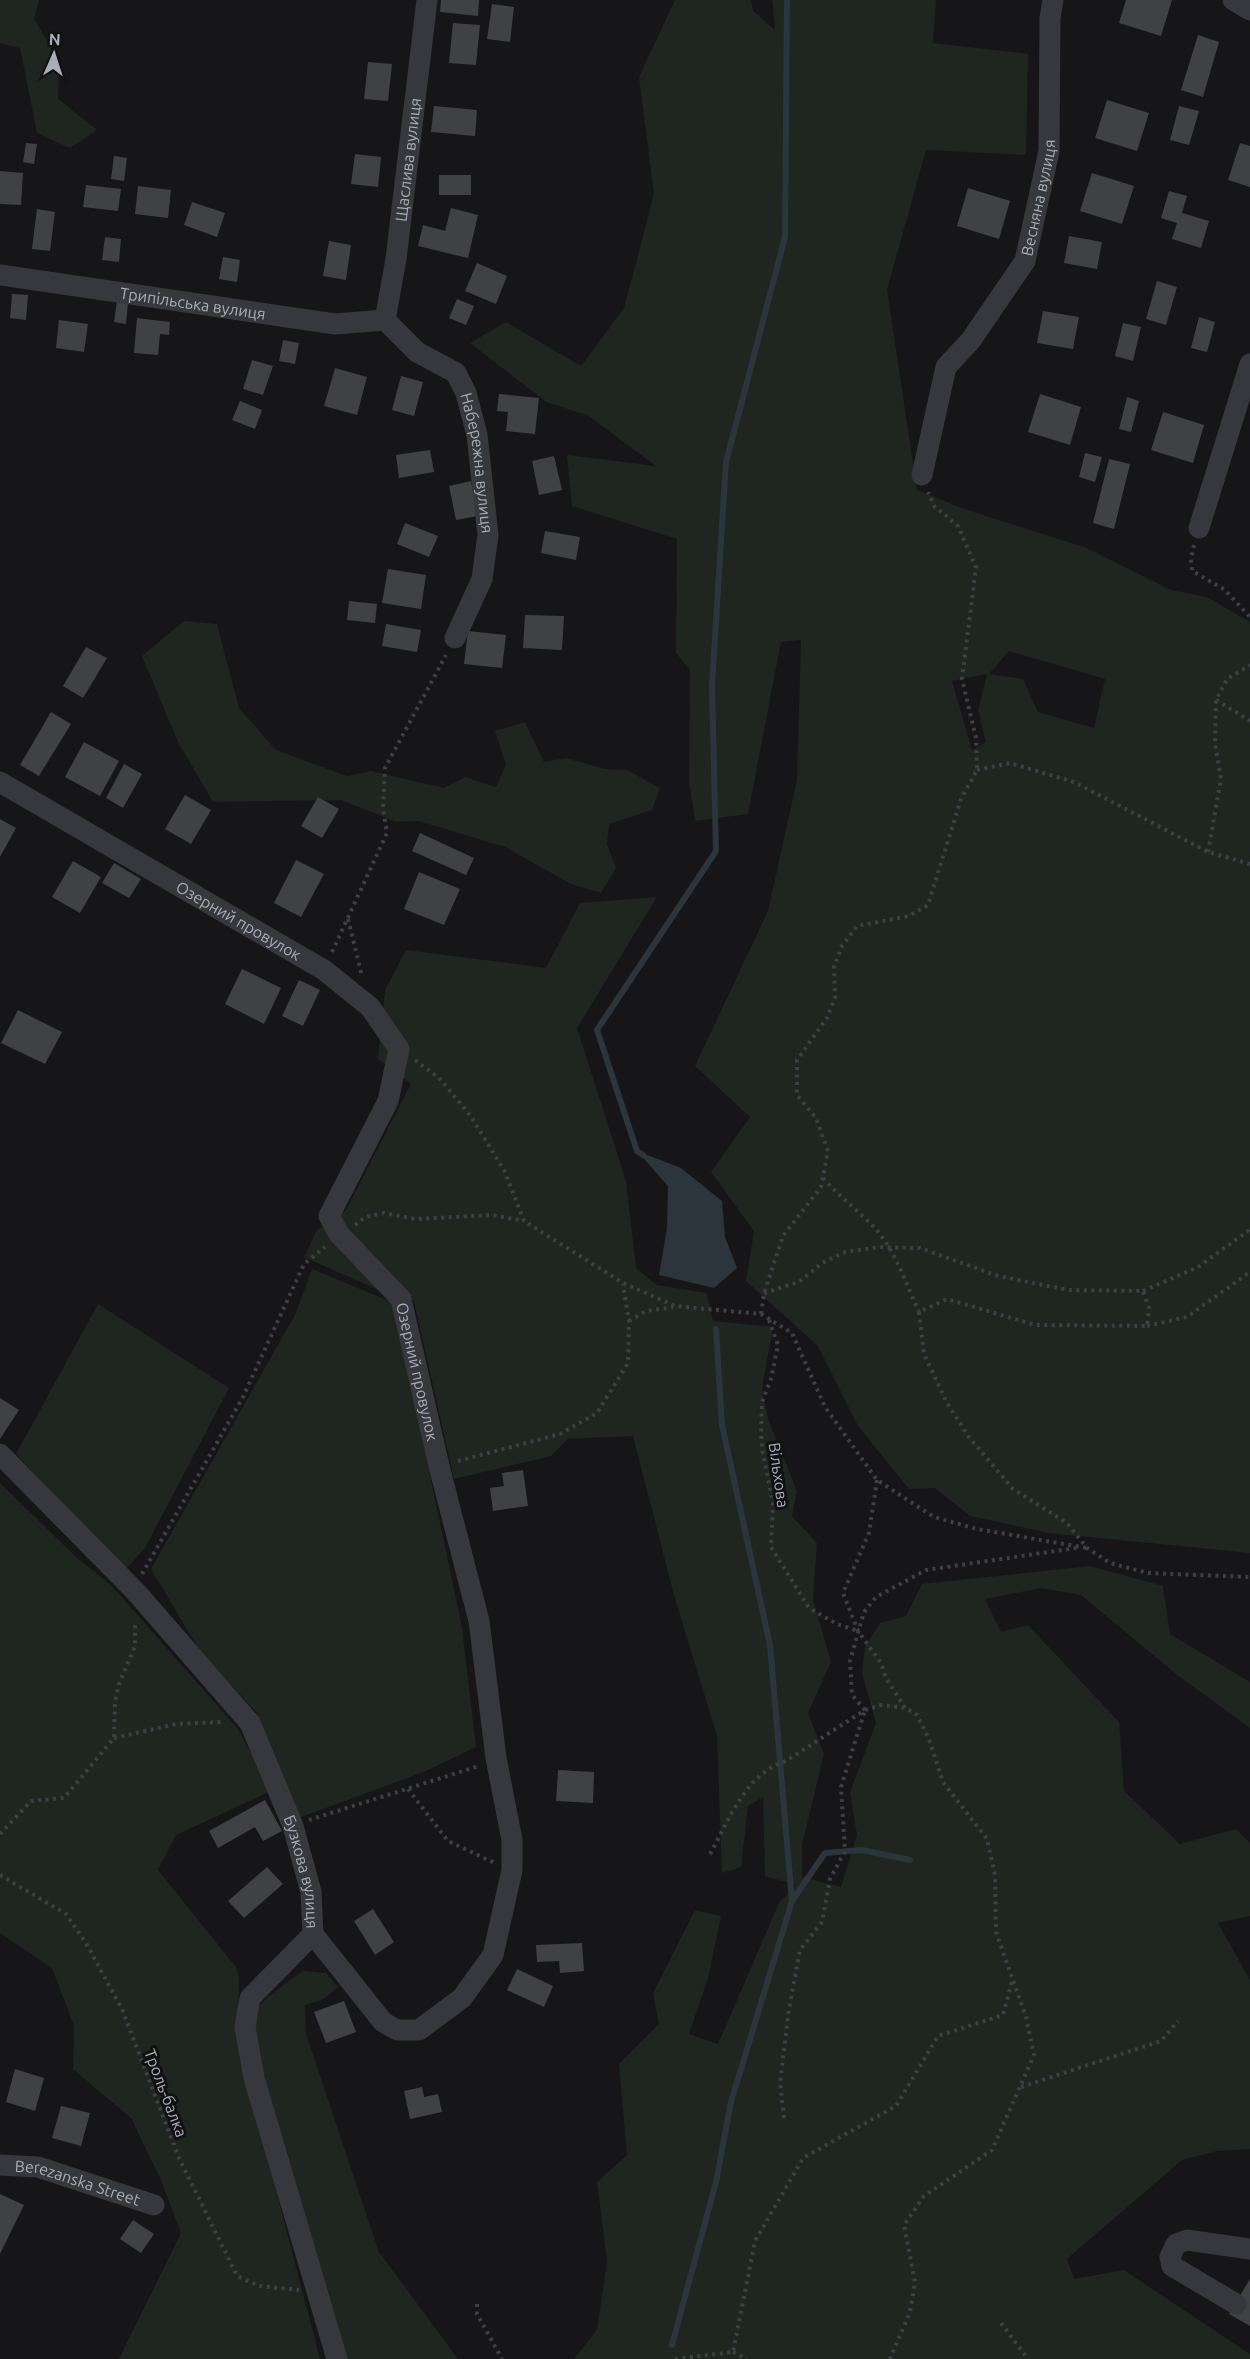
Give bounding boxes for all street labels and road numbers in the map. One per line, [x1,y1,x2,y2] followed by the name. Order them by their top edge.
[392,97,424,223] street label: Щаслива вулиця
[1017,139,1058,258] street label: Весняна вулиця
[119,284,267,323] street label: Трипільська вулиця
[457,391,497,534] street label: Набережна вулиця
[173,877,304,964] street label: Озерний провулок
[393,1301,442,1443] street label: Озерний провулок
[765,1441,793,1509] street label: Вільхова
[280,1812,322,1929] street label: Бузкова вулиця
[141,2046,191,2140] street label: Троль-балка
[14,2157,143,2209] street label: Berezanska Street

